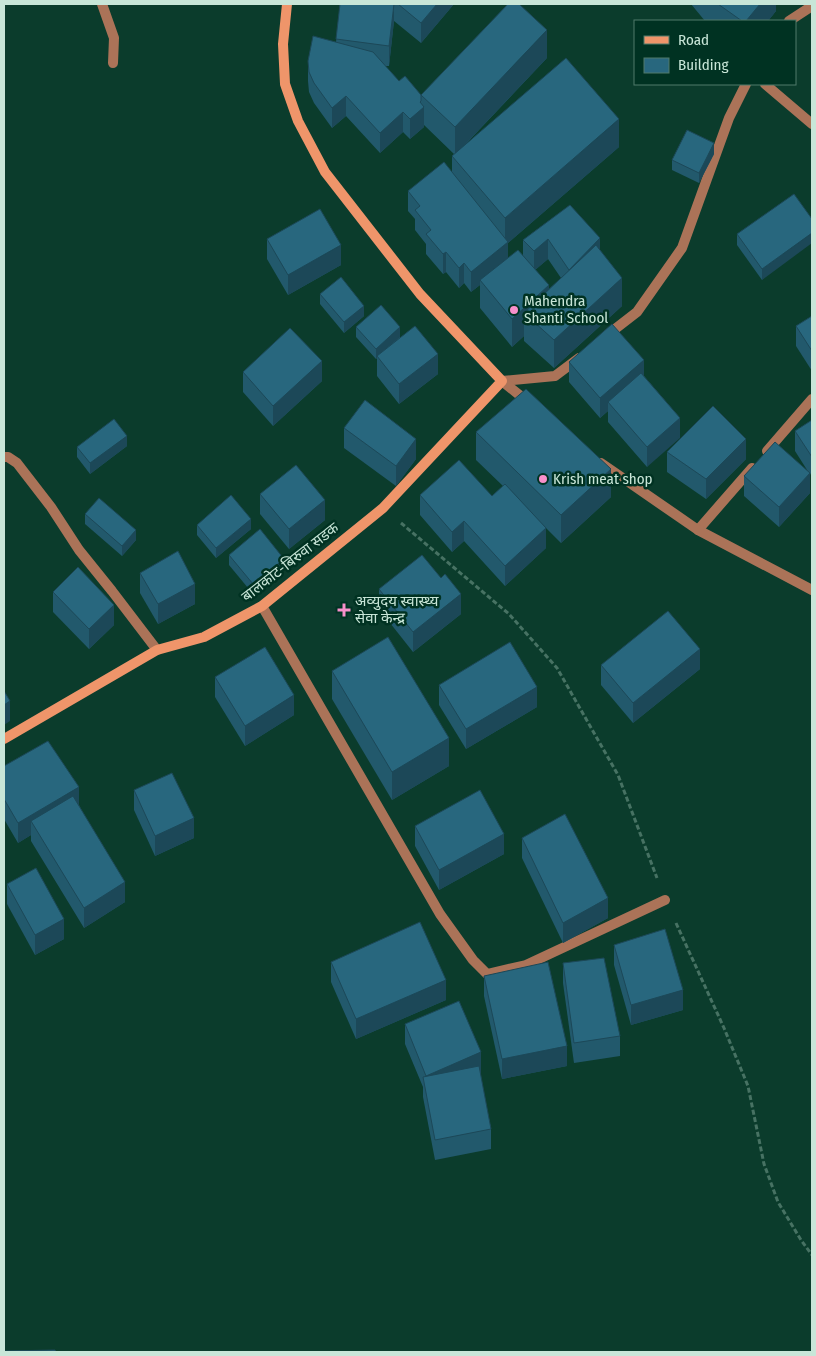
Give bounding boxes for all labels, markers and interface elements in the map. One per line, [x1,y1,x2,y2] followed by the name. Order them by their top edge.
[634,20,796,85] legend
[678,31,709,49] text: Road
[678,56,729,74] text: Building
[524,292,608,327] place label: Mahendra Shanti School
[508,304,520,316] marker: Mahendra Shanti School
[553,470,653,488] place label: Krish meat shop
[537,473,549,485] marker: Krish meat shop
[238,518,342,605] street label: बालकोट-बिरुवा सडक
[355,592,439,627] place label: अव्युदय स्वास्थ्य सेवा केन्द्र
[337,603,351,617] marker: अव्युदय स्वास्थ्य सेवा केन्द्र

